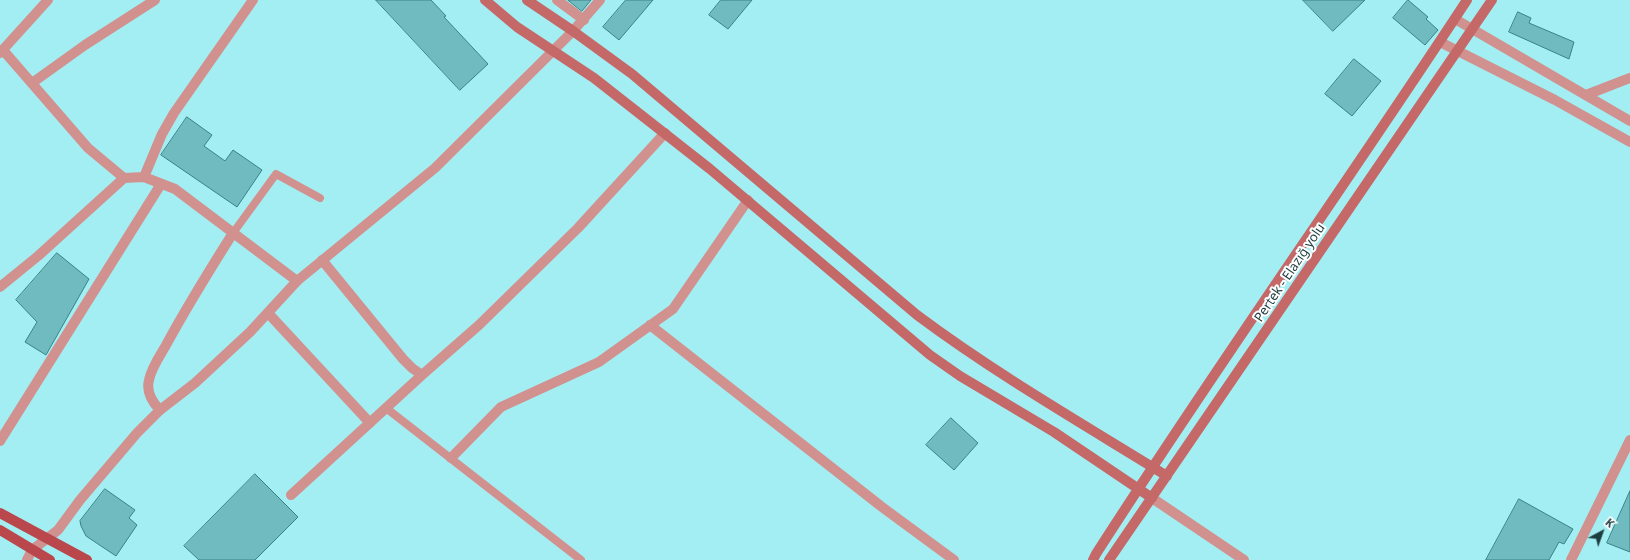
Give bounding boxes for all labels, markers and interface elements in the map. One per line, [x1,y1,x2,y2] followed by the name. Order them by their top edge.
[1251,221,1329,325] street label: Pertek - Elazığ yolu
[1582,512,1622,552] north arrow
[1603,515,1618,531] text: K

